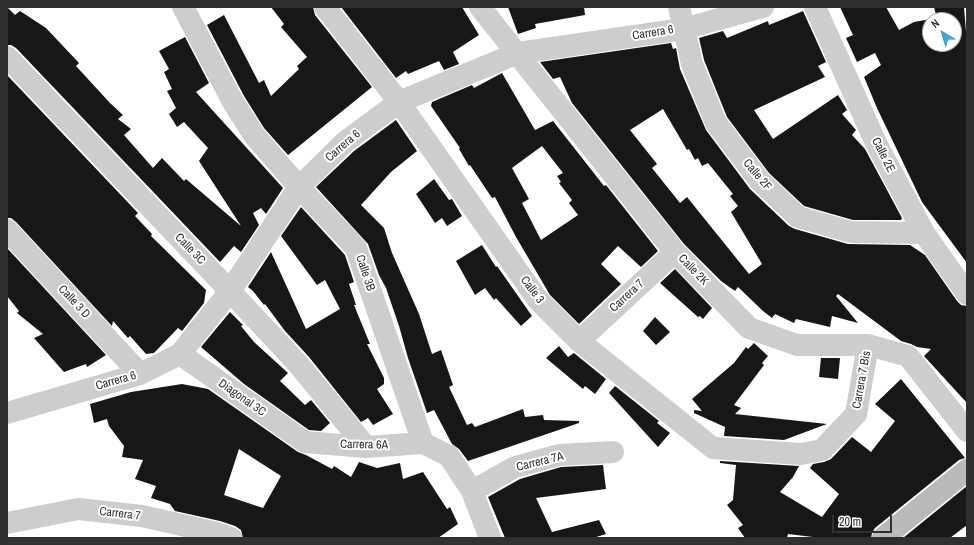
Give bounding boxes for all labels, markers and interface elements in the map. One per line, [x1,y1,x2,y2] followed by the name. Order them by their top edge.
[922,12,962,52] north arrow
[928,16,942,31] text: N
[631,23,675,43] street label: Carrera 6
[323,127,363,165] street label: Carrera 6
[868,135,898,175] street label: Calle 2E
[740,156,774,194] street label: Calle 2F
[172,230,208,268] street label: Calle 3C
[675,252,711,288] street label: Calle 2K
[352,253,378,293] street label: Calle 3B
[517,273,547,307] street label: Calle 3
[607,277,647,315] street label: Carrera 7
[55,282,93,322] street label: Calle 3 D
[850,350,874,410] street label: Carrera 7 Bis
[94,368,138,394] street label: Carrera 6
[215,376,269,420] street label: Diagonal 3C
[340,437,388,453] street label: Carrera 6A
[515,449,565,475] street label: Carrera 7A
[98,504,142,524] street label: Carrera 7
[834,507,894,533] scale bar
[839,514,861,530] text: 20 m

